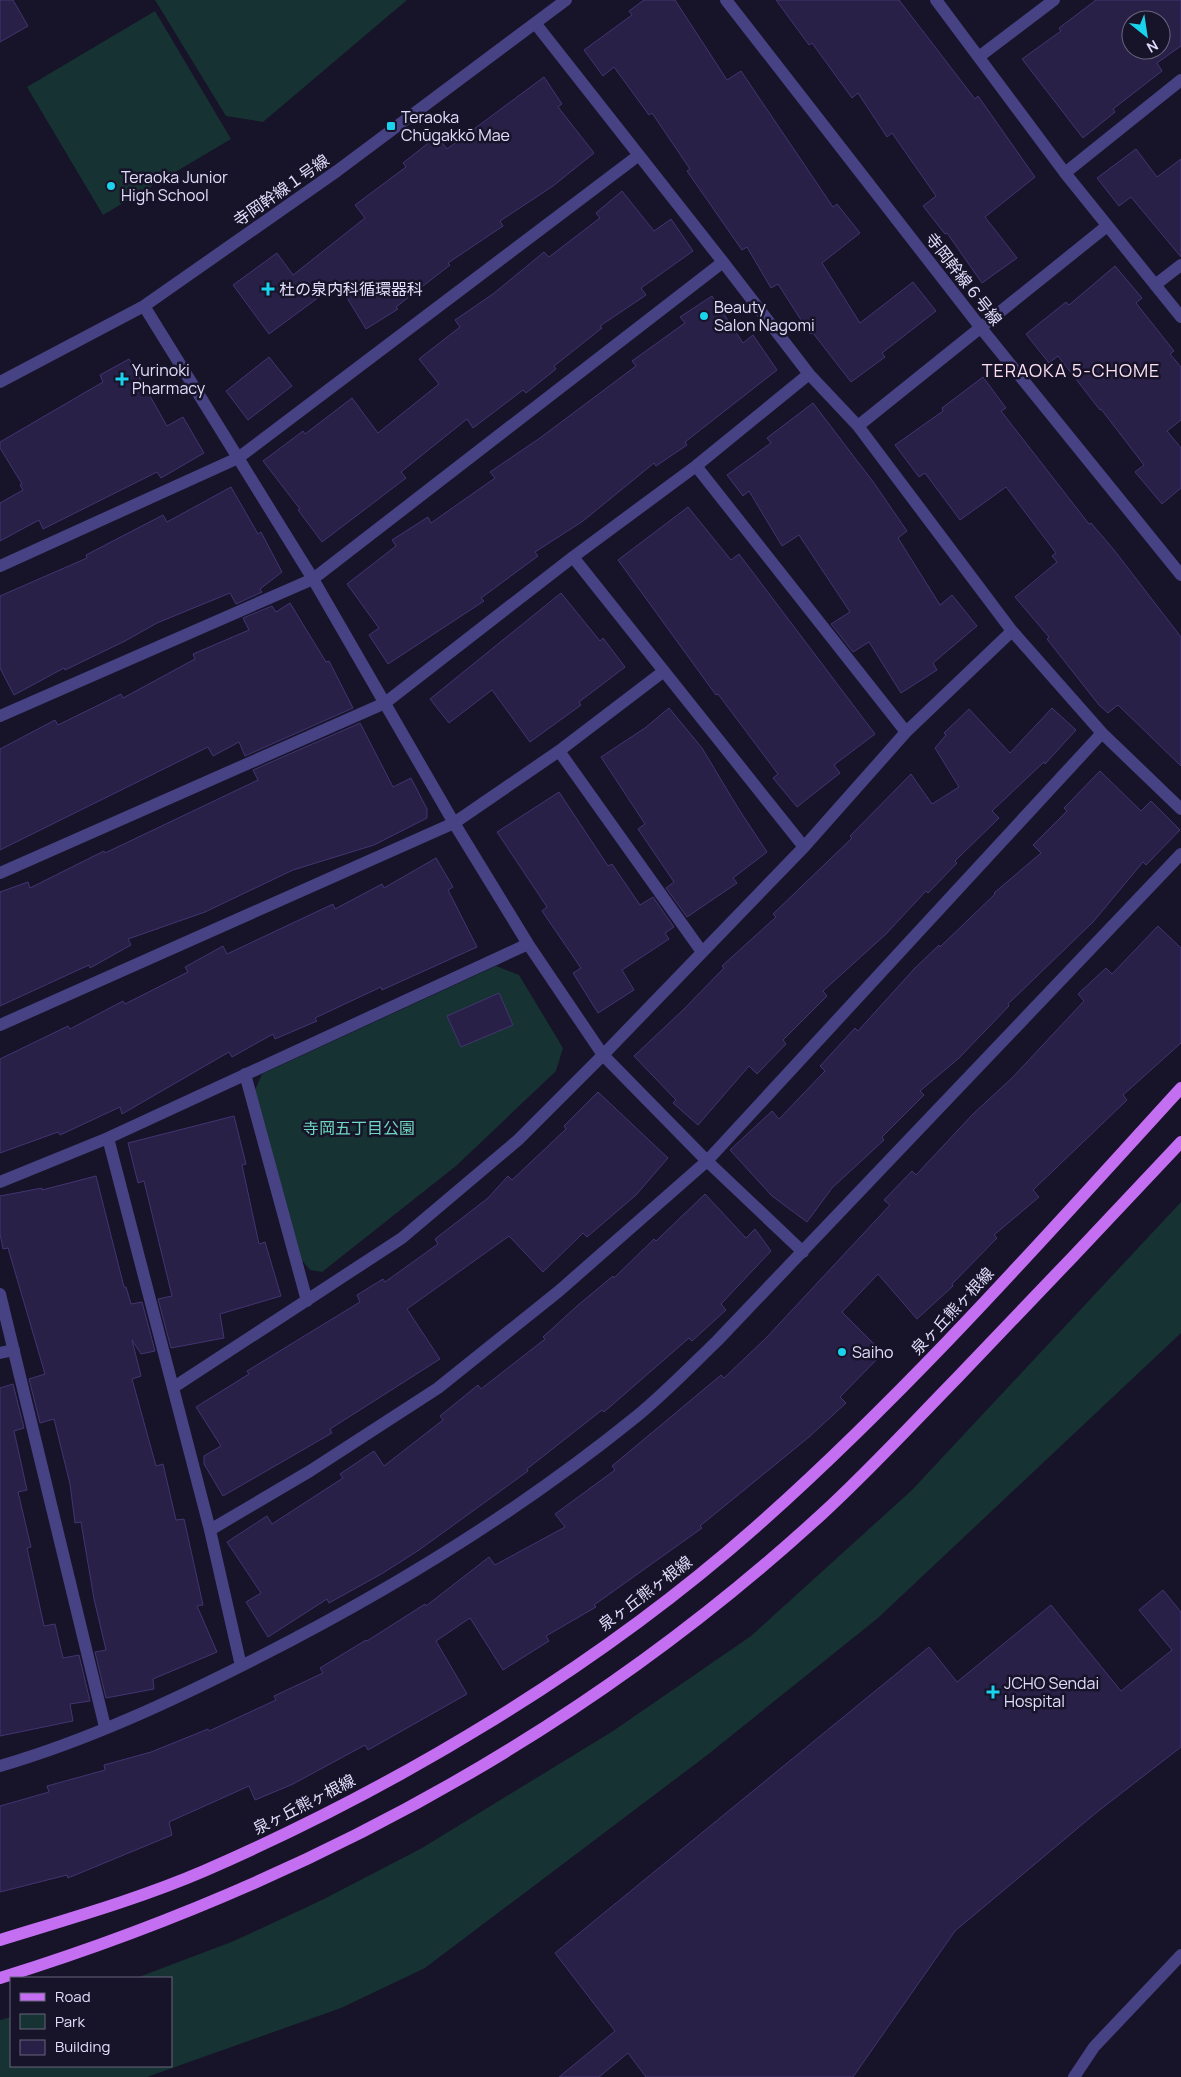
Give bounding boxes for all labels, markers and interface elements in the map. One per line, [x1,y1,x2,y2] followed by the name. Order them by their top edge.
[1121,10,1171,60] north arrow
[1144,36,1162,57] text: N
[401,106,510,146] place label: Teraoka Chūgakkō Mae
[385,120,397,132] marker: Teraoka Chūgakkō Mae
[229,149,333,231] street label: 寺岡幹線１号線
[121,166,228,206] place label: Teraoka Junior High School
[105,180,117,192] marker: Teraoka Junior High School
[921,228,1007,330] street label: 寺岡幹線６号線
[279,278,423,300] place label: 杜の泉内科循環器科
[261,282,275,296] marker: 杜の泉内科循環器科
[714,296,815,336] place label: Beauty Salon Nagomi
[698,310,710,322] marker: Beauty Salon Nagomi
[982,358,1160,382] district label: TERAOKA 5-CHOME
[132,359,206,399] place label: Yurinoki Pharmacy
[116,373,128,385] marker: Yurinoki Pharmacy
[303,1117,415,1139] park label: 寺岡五丁目公園
[906,1263,998,1359] street label: 泉ヶ丘熊ヶ根線
[852,1341,893,1363] place label: Saiho
[836,1346,848,1358] marker: Saiho
[594,1551,696,1635] street label: 泉ヶ丘熊ヶ根線
[1004,1672,1099,1712] place label: JCHO Sendai Hospital
[986,1685,1000,1699] marker: JCHO Sendai Hospital
[249,1769,359,1839] street label: 泉ヶ丘熊ヶ根線
[10,1977,172,2067] legend
[55,1986,91,2007] text: Road
[55,2011,85,2032] text: Park
[55,2036,110,2057] text: Building

